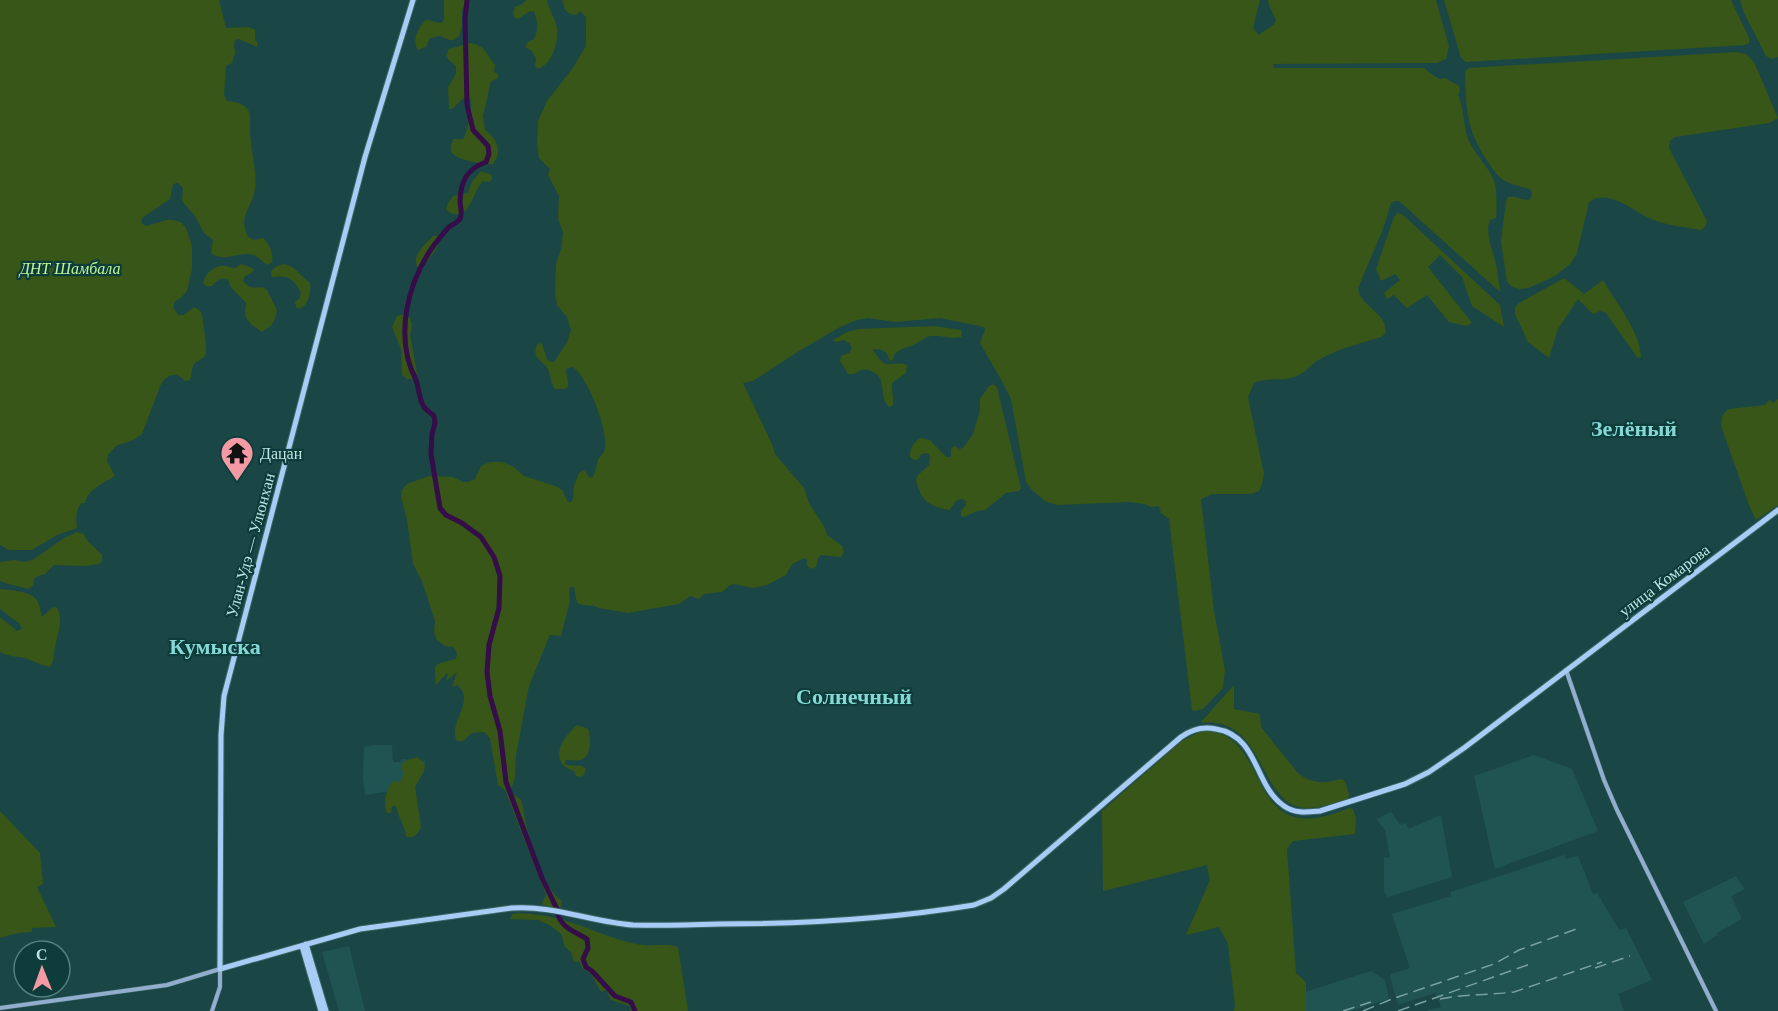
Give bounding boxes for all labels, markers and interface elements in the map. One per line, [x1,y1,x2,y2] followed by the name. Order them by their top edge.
[18,260,120,278] park label: ДНТ Шамбала
[1591,416,1677,441] district label: Зелёный
[219,435,255,482] temple icon: Дацан
[260,445,303,463] place label: Дацан
[223,471,279,619] street label: Улан-Удэ — Улюнхан
[1616,541,1713,621] street label: улица Комарова
[169,634,261,659] district label: Кумыска
[796,684,912,709] district label: Солнечный
[12,939,72,999] north arrow
[36,946,48,963] text: С

